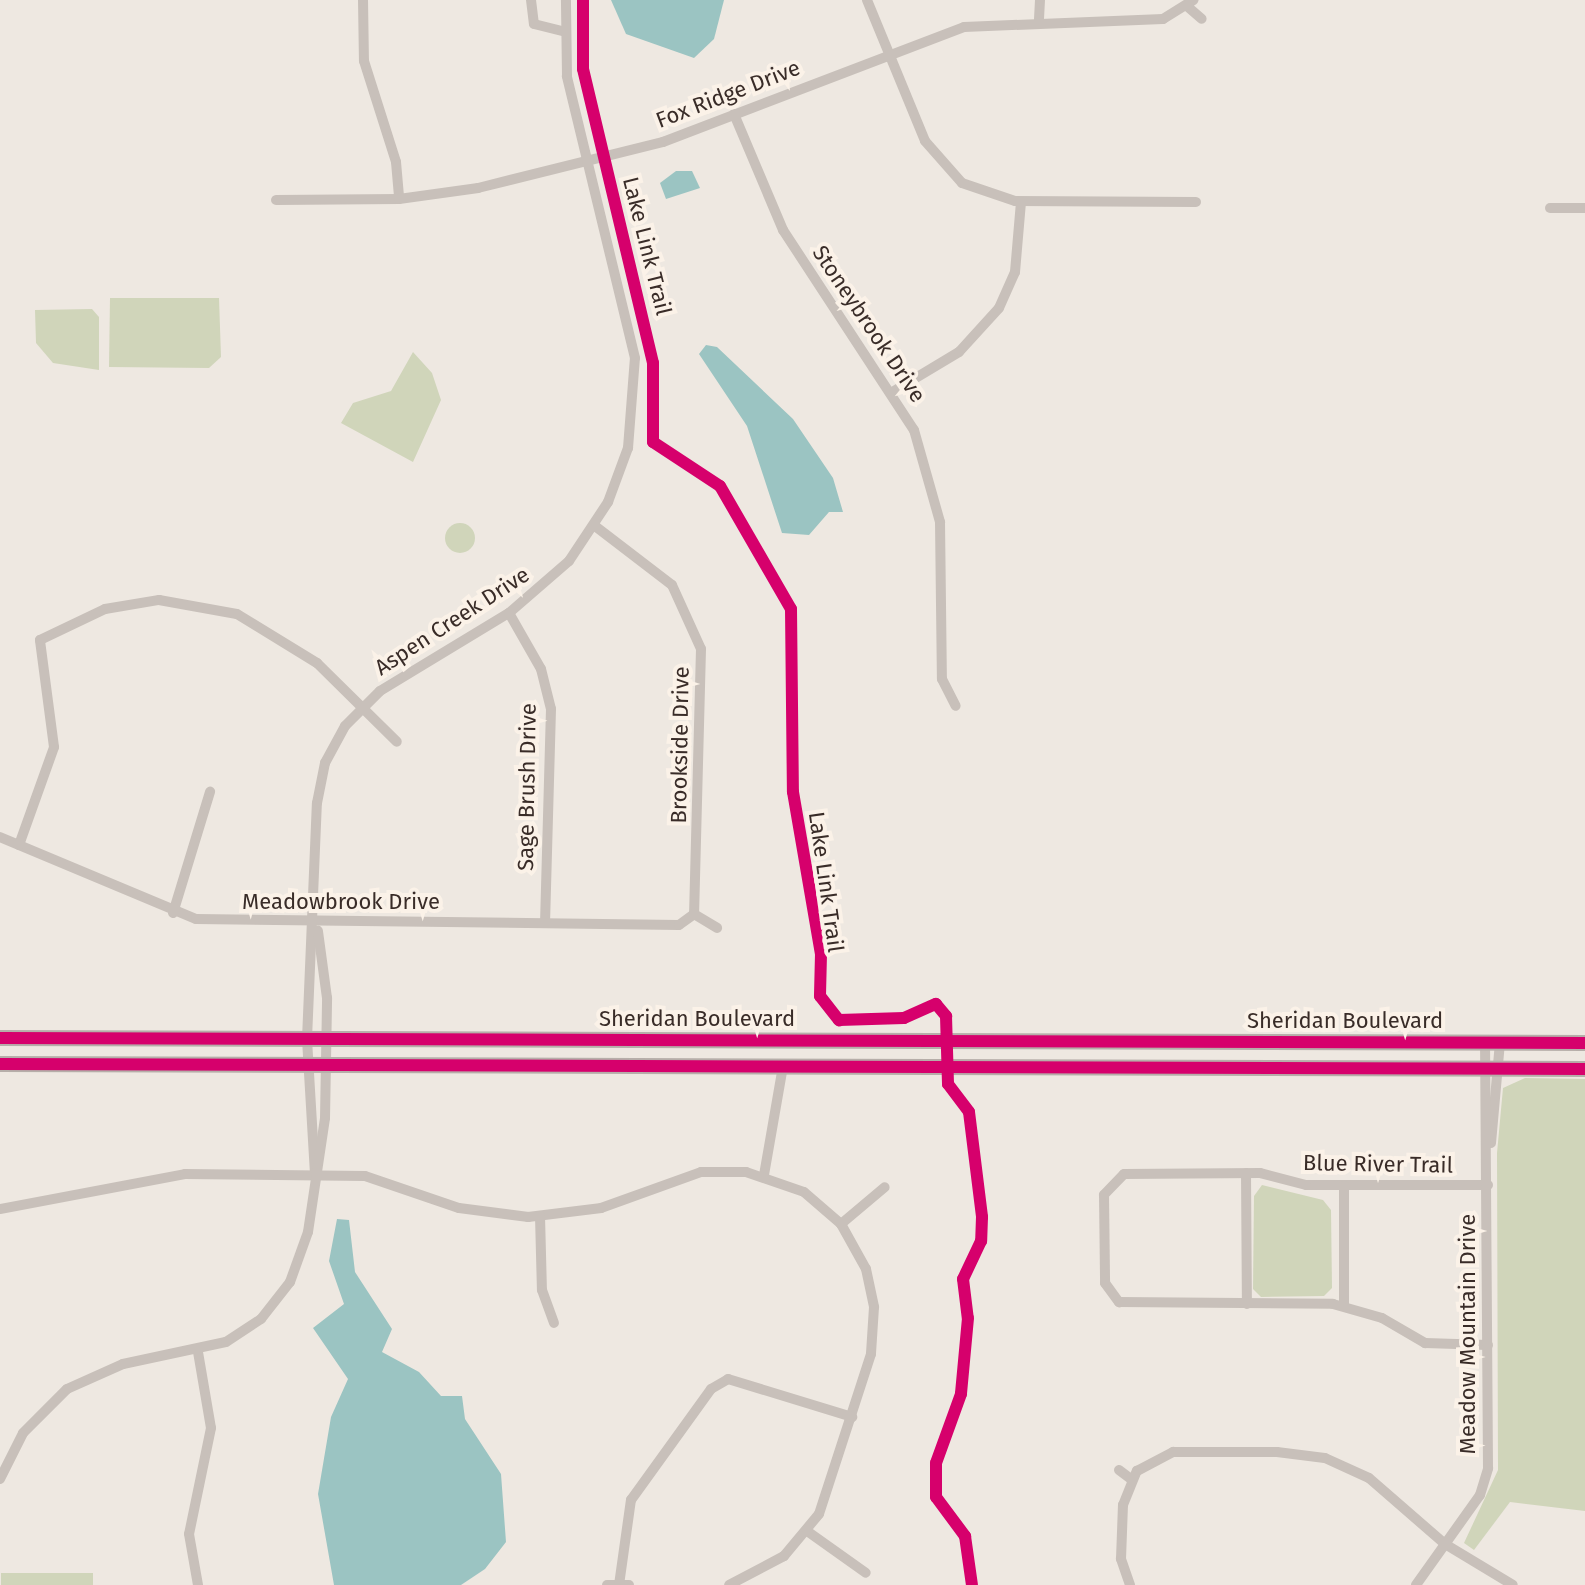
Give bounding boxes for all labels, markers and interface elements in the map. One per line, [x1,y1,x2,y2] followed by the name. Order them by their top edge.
[652,54,804,134] street label: Fox Ridge Drive
[617,174,677,318] street label: Lake Link Trail
[807,241,931,407] street label: Stoneybrook Drive
[370,561,534,681] street label: Aspen Creek Drive
[665,666,695,824] street label: Brookside Drive
[512,703,542,871] street label: Sage Brush Drive
[803,810,849,954] street label: Lake Link Trail
[242,889,440,915] street label: Meadowbrook Drive
[599,1006,795,1032] street label: Sheridan Boulevard
[1247,1008,1443,1034] street label: Sheridan Boulevard
[1303,1149,1453,1179] street label: Blue River Trail
[1455,1214,1481,1454] street label: Meadow Mountain Drive

